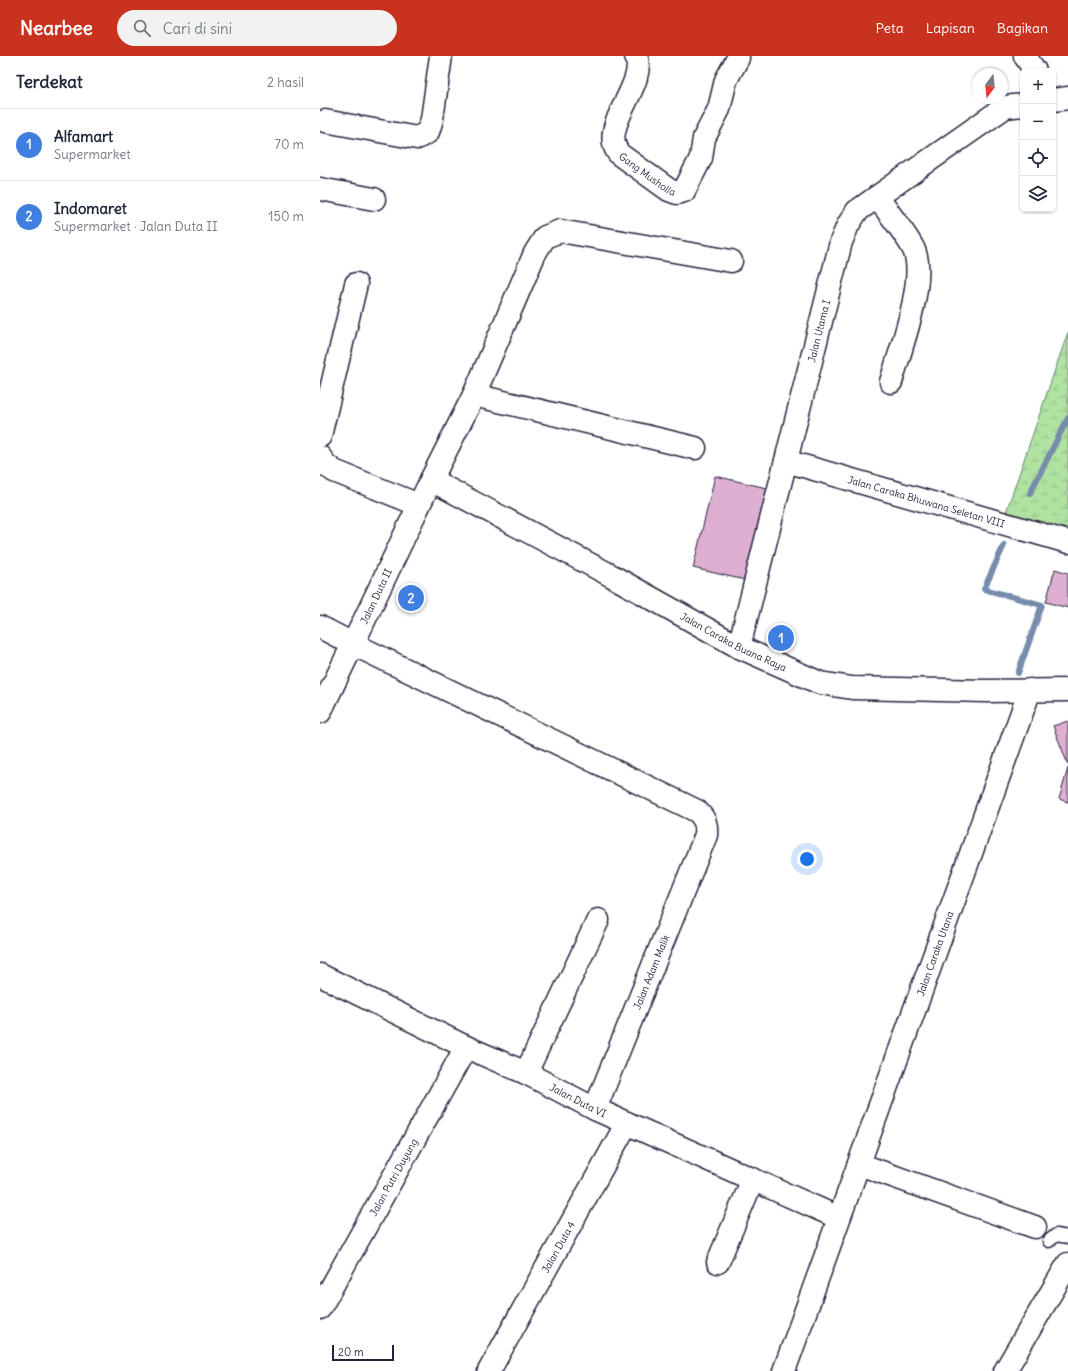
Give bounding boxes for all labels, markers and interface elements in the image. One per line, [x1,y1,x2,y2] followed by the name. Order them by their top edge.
[117,10,397,46] search box
[20,16,93,40] text: Nearbee
[131,17,153,39] icon: search
[163,19,232,38] text: Cari di sini
[876,19,904,37] text: Peta
[926,19,975,37] text: Lapisan
[997,19,1048,37] text: Bagikan
[972,68,1008,104] north arrow
[1020,68,1056,212] map controls
[1020,68,1056,104] button: +
[16,71,83,93] text: Terdekat
[267,74,304,91] text: 2 hasil
[1020,104,1056,140] button: −
[54,127,113,146] text: Alfamart
[26,136,32,153] text: 1
[275,136,304,153] text: 70 m
[1020,140,1056,176] button: locate
[54,146,131,163] text: Supermarket
[616,150,678,199] street label: Gang Musholla
[1020,176,1056,212] button: layers
[54,199,127,218] text: Indomaret
[25,208,33,225] text: 2
[268,208,304,225] text: 150 m
[54,218,218,235] text: Supermarket · Jalan Duta II
[805,298,833,364] street label: Jalan Utama I
[846,473,1006,531] street label: Jalan Caraka Bhuwana Seletan VIII
[357,567,395,626] street label: Jalan Duta II
[398,583,424,613] pin: 2
[678,610,789,674] street label: Jalan Caraka Buana Raya
[768,623,794,653] pin: 1
[797,849,817,869] your location
[914,909,957,998] street label: Jalan Caraka Utana
[631,933,672,1011] street label: Jalan Adam Malik
[547,1081,608,1120] street label: Jalan Duta VI
[367,1136,421,1218] street label: Jalan Putri Duyung
[539,1219,578,1275] street label: Jalan Duta 4
[332,1343,394,1362] scale bar
[338,1345,364,1359] text: 20 m

